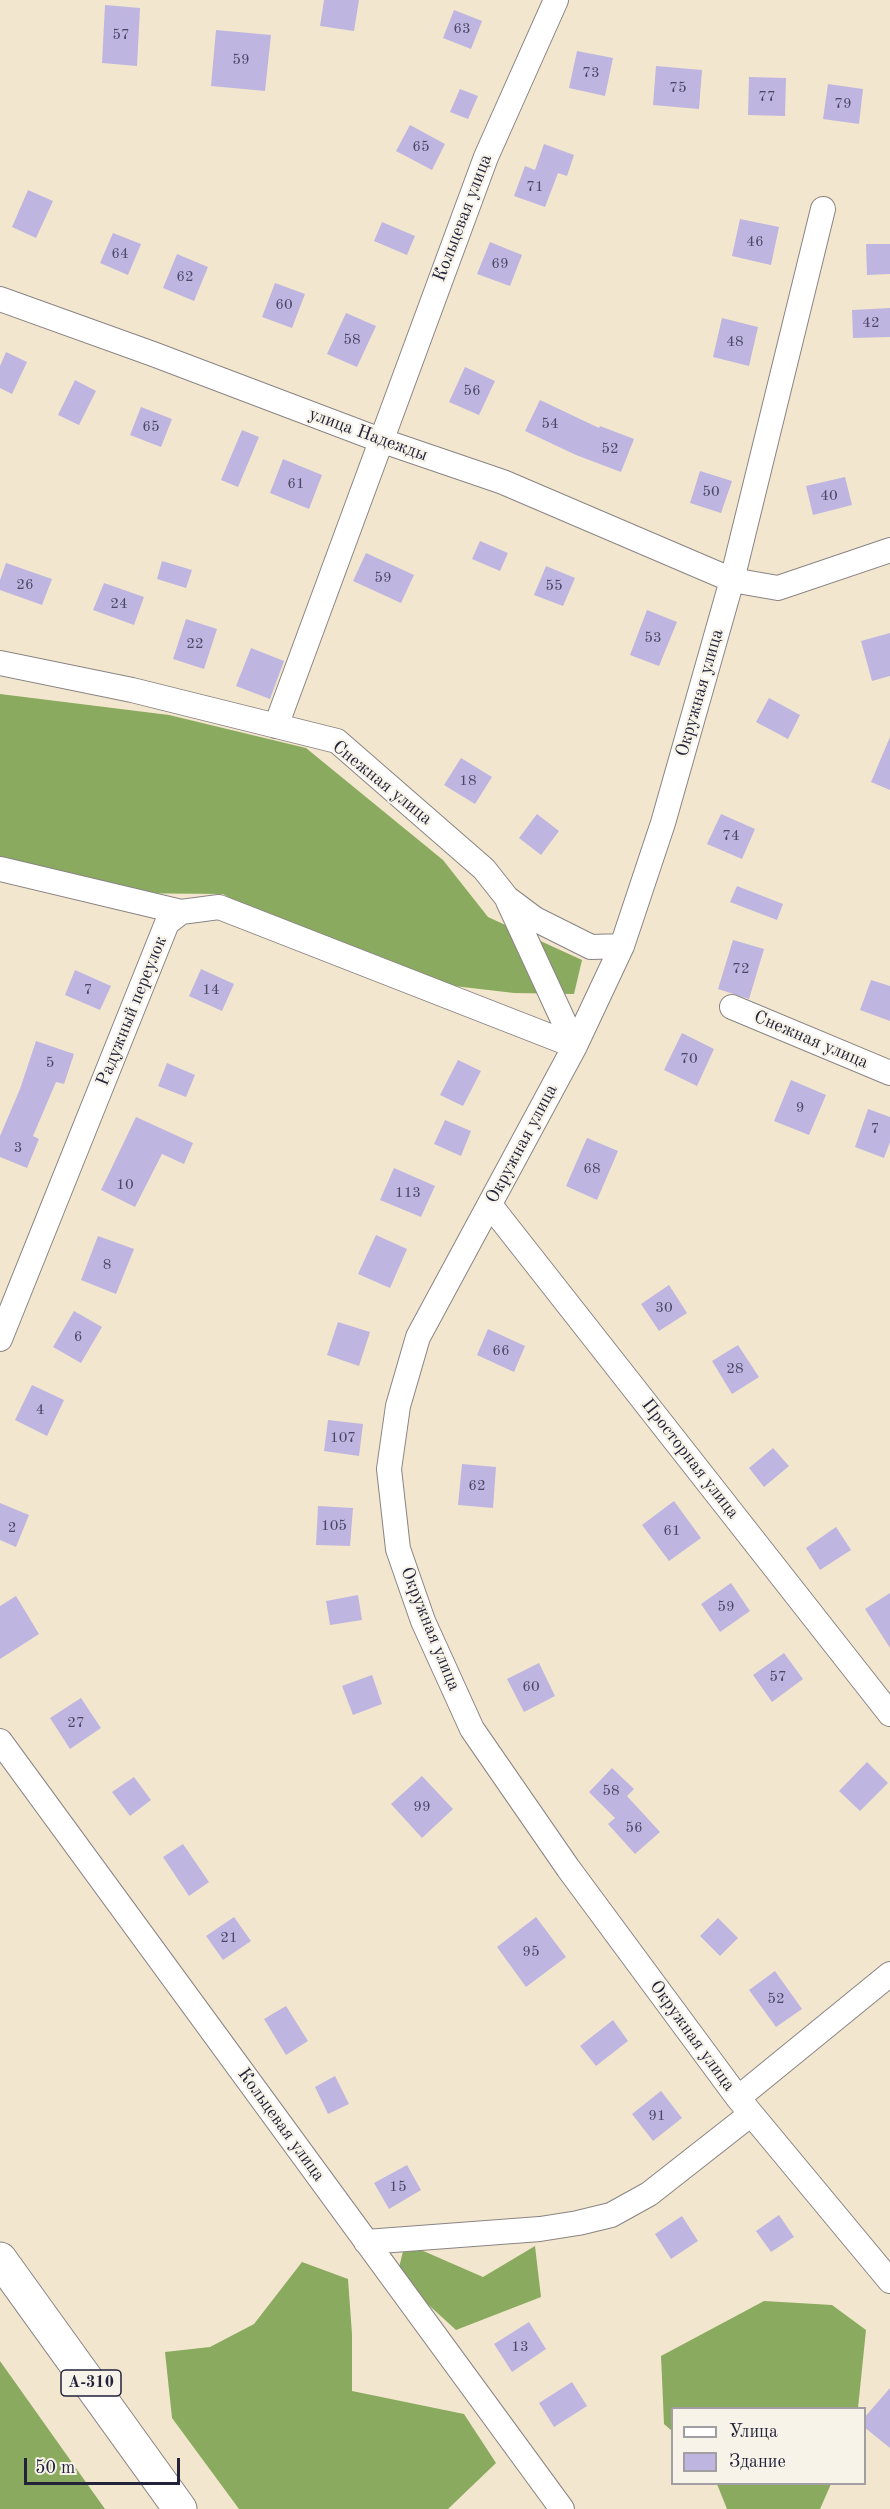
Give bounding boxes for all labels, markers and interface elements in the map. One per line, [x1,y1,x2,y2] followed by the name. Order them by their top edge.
[453,20,471,38] house number: 63
[112,26,130,44] house number: 57
[232,51,250,69] house number: 59
[582,64,600,82] house number: 73
[669,79,687,97] house number: 75
[758,88,776,106] house number: 77
[834,95,852,113] house number: 79
[412,138,430,156] house number: 65
[429,151,497,285] street label: Кольцевая улица
[526,178,544,196] house number: 71
[746,233,764,251] house number: 46
[111,245,129,263] house number: 64
[491,255,509,273] house number: 69
[176,268,194,286] house number: 62
[275,296,293,314] house number: 60
[862,314,880,332] house number: 42
[343,331,361,349] house number: 58
[726,333,744,351] house number: 48
[463,382,481,400] house number: 56
[306,403,430,467] street label: улица Надежды
[541,415,559,433] house number: 54
[142,418,160,436] house number: 65
[601,440,619,458] house number: 52
[287,475,305,493] house number: 61
[702,483,720,501] house number: 50
[820,487,838,505] house number: 40
[374,569,392,587] house number: 59
[16,576,34,594] house number: 26
[545,577,563,595] house number: 55
[110,595,128,613] house number: 24
[671,627,729,759] street label: Окружная улица
[644,629,662,647] house number: 53
[186,635,204,653] house number: 22
[328,736,436,830] street label: Снежная улица
[459,772,477,790] house number: 18
[722,827,740,845] house number: 74
[92,933,172,1089] street label: Радужный переулок
[732,960,750,978] house number: 72
[84,981,92,999] house number: 7
[202,981,220,999] house number: 14
[750,1006,872,1074] street label: Снежная улица
[680,1050,698,1068] house number: 70
[46,1054,54,1072] house number: 5
[482,1081,562,1207] street label: Окружная улица
[796,1099,804,1117] house number: 9
[871,1120,879,1138] house number: 7
[14,1139,22,1157] house number: 3
[583,1160,601,1178] house number: 68
[116,1176,134,1194] house number: 10
[395,1184,421,1202] house number: 113
[103,1256,111,1274] house number: 8
[655,1299,673,1317] house number: 30
[74,1328,82,1346] house number: 6
[492,1342,510,1360] house number: 66
[726,1360,744,1378] house number: 28
[636,1395,744,1523] street label: Просторная улица
[36,1401,44,1419] house number: 4
[330,1429,356,1447] house number: 107
[468,1477,486,1495] house number: 62
[321,1517,347,1535] house number: 105
[8,1519,16,1537] house number: 2
[663,1522,681,1540] house number: 61
[395,1564,465,1694] street label: Окружная улица
[717,1598,735,1616] house number: 59
[769,1668,787,1686] house number: 57
[522,1678,540,1696] house number: 60
[67,1714,85,1732] house number: 27
[602,1782,620,1800] house number: 58
[413,1798,431,1816] house number: 99
[625,1819,643,1837] house number: 56
[220,1929,238,1947] house number: 21
[522,1943,540,1961] house number: 95
[645,1976,739,2096] street label: Окружная улица
[767,1990,785,2008] house number: 52
[233,2064,329,2186] street label: Кольцевая улица
[648,2107,666,2125] house number: 91
[389,2178,407,2196] house number: 15
[511,2338,529,2356] house number: 13
[61,2370,121,2396] road number: А-310
[671,2407,866,2485] legend
[729,2423,778,2441] text: Улица
[27,2446,183,2484] scale bar
[729,2453,786,2471] text: Здание
[35,2459,75,2477] text: 50 m

